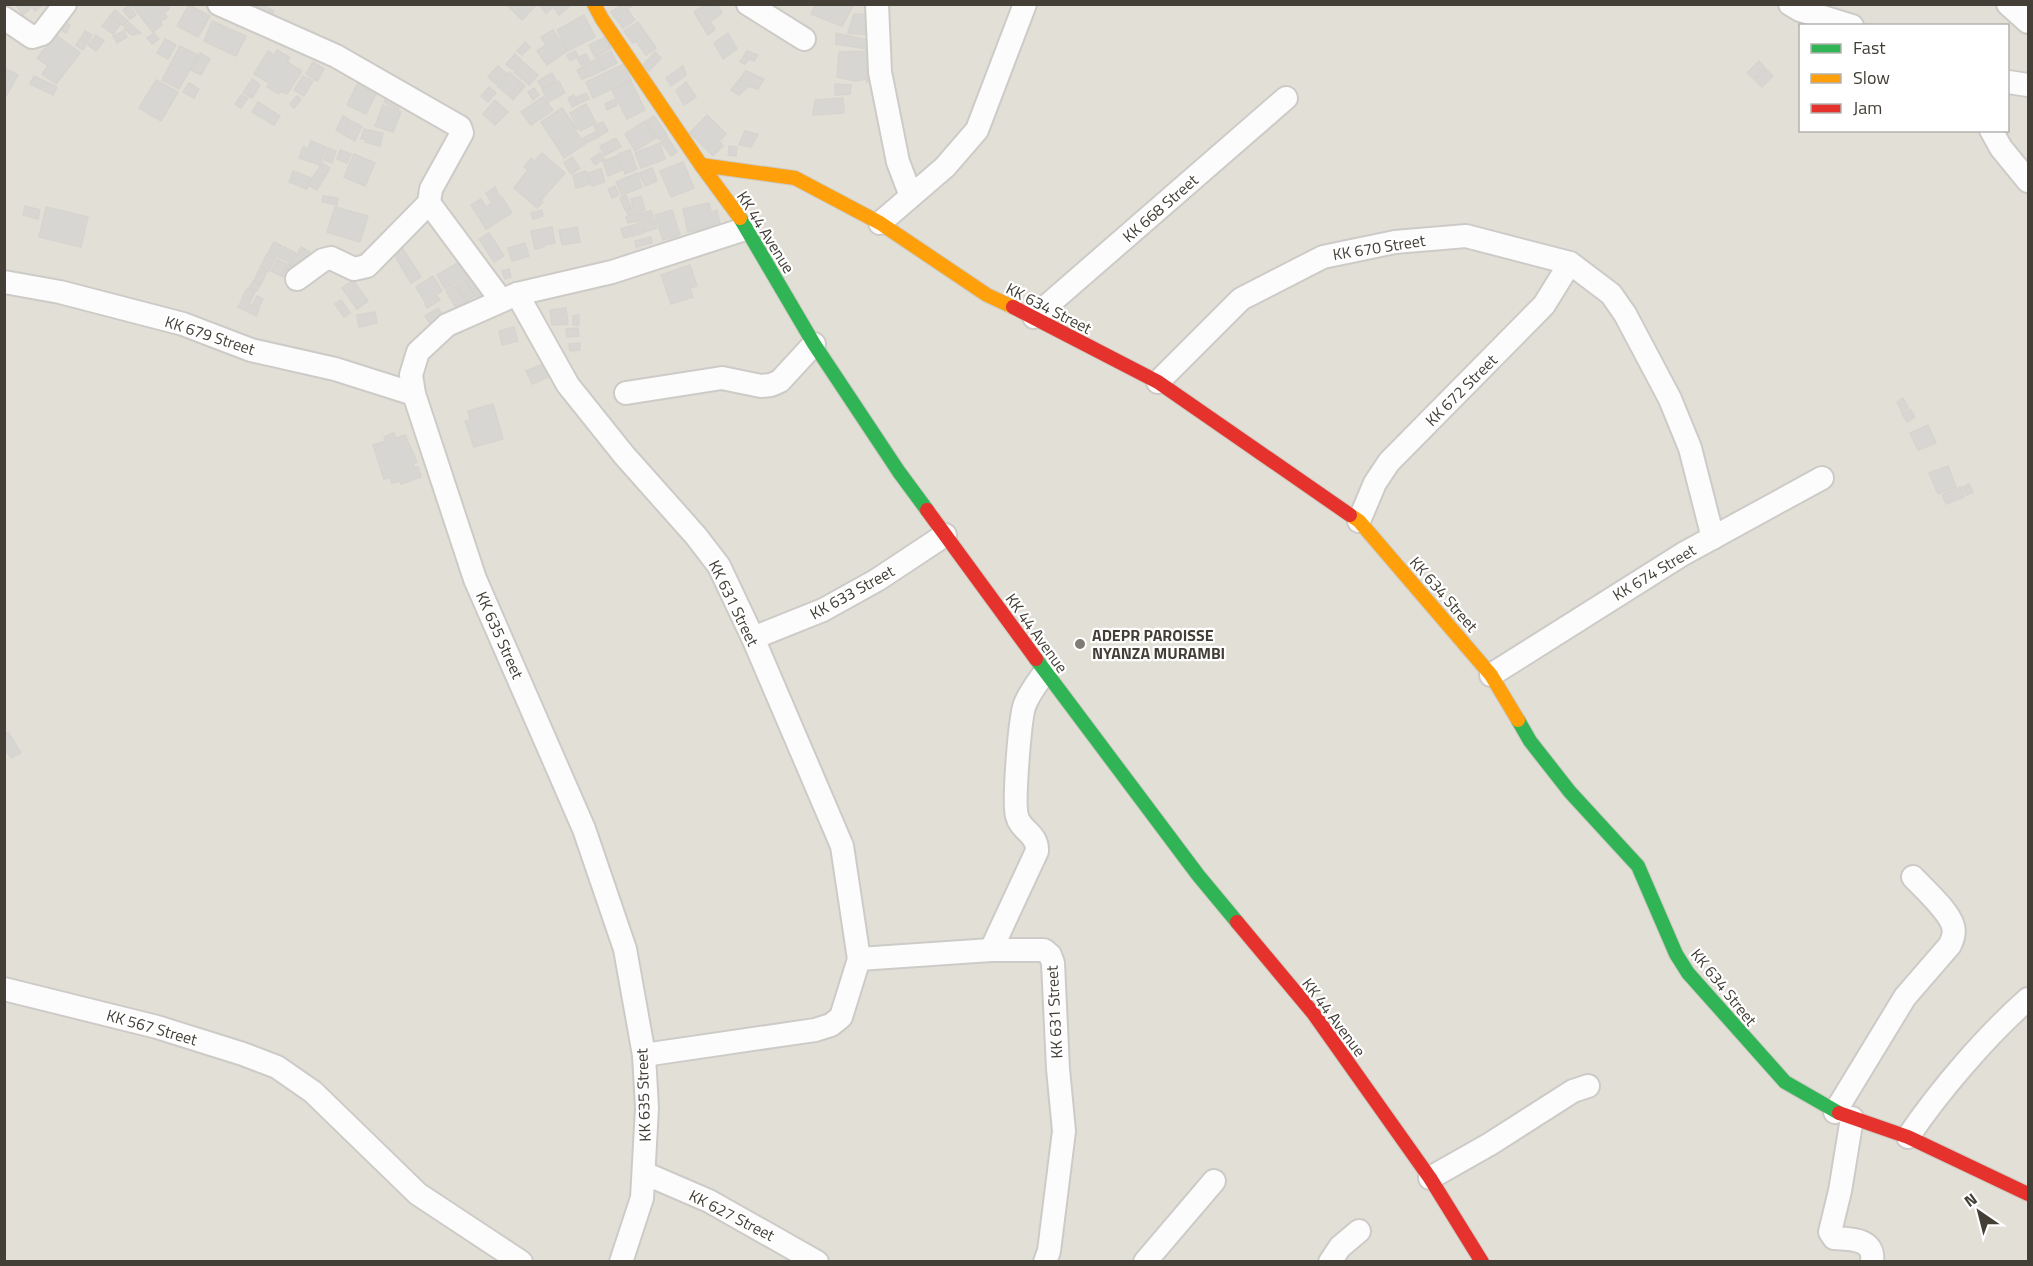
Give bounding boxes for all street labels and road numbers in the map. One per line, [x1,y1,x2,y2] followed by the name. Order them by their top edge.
[1117,168,1203,248] street label: KK 668 Street
[731,186,801,278] street label: KK 44 Avenue
[1331,228,1427,266] street label: KK 670 Street
[1002,276,1096,340] street label: KK 634 Street
[162,309,258,361] street label: KK 679 Street
[1419,348,1503,432] street label: KK 672 Street
[1608,537,1701,606] street label: KK 674 Street
[1404,551,1484,637] street label: KK 634 Street
[703,556,765,651] street label: KK 631 Street
[805,559,899,625] street label: KK 633 Street
[470,587,530,683] street label: KK 635 Street
[1000,588,1074,678] street label: KK 44 Avenue
[1685,943,1763,1031] street label: KK 634 Street
[1040,964,1068,1059] street label: KK 631 Street
[1296,973,1372,1061] street label: KK 44 Avenue
[104,1003,201,1052] street label: KK 567 Street
[629,1048,657,1142] street label: KK 635 Street
[685,1183,779,1247] street label: KK 627 Street

